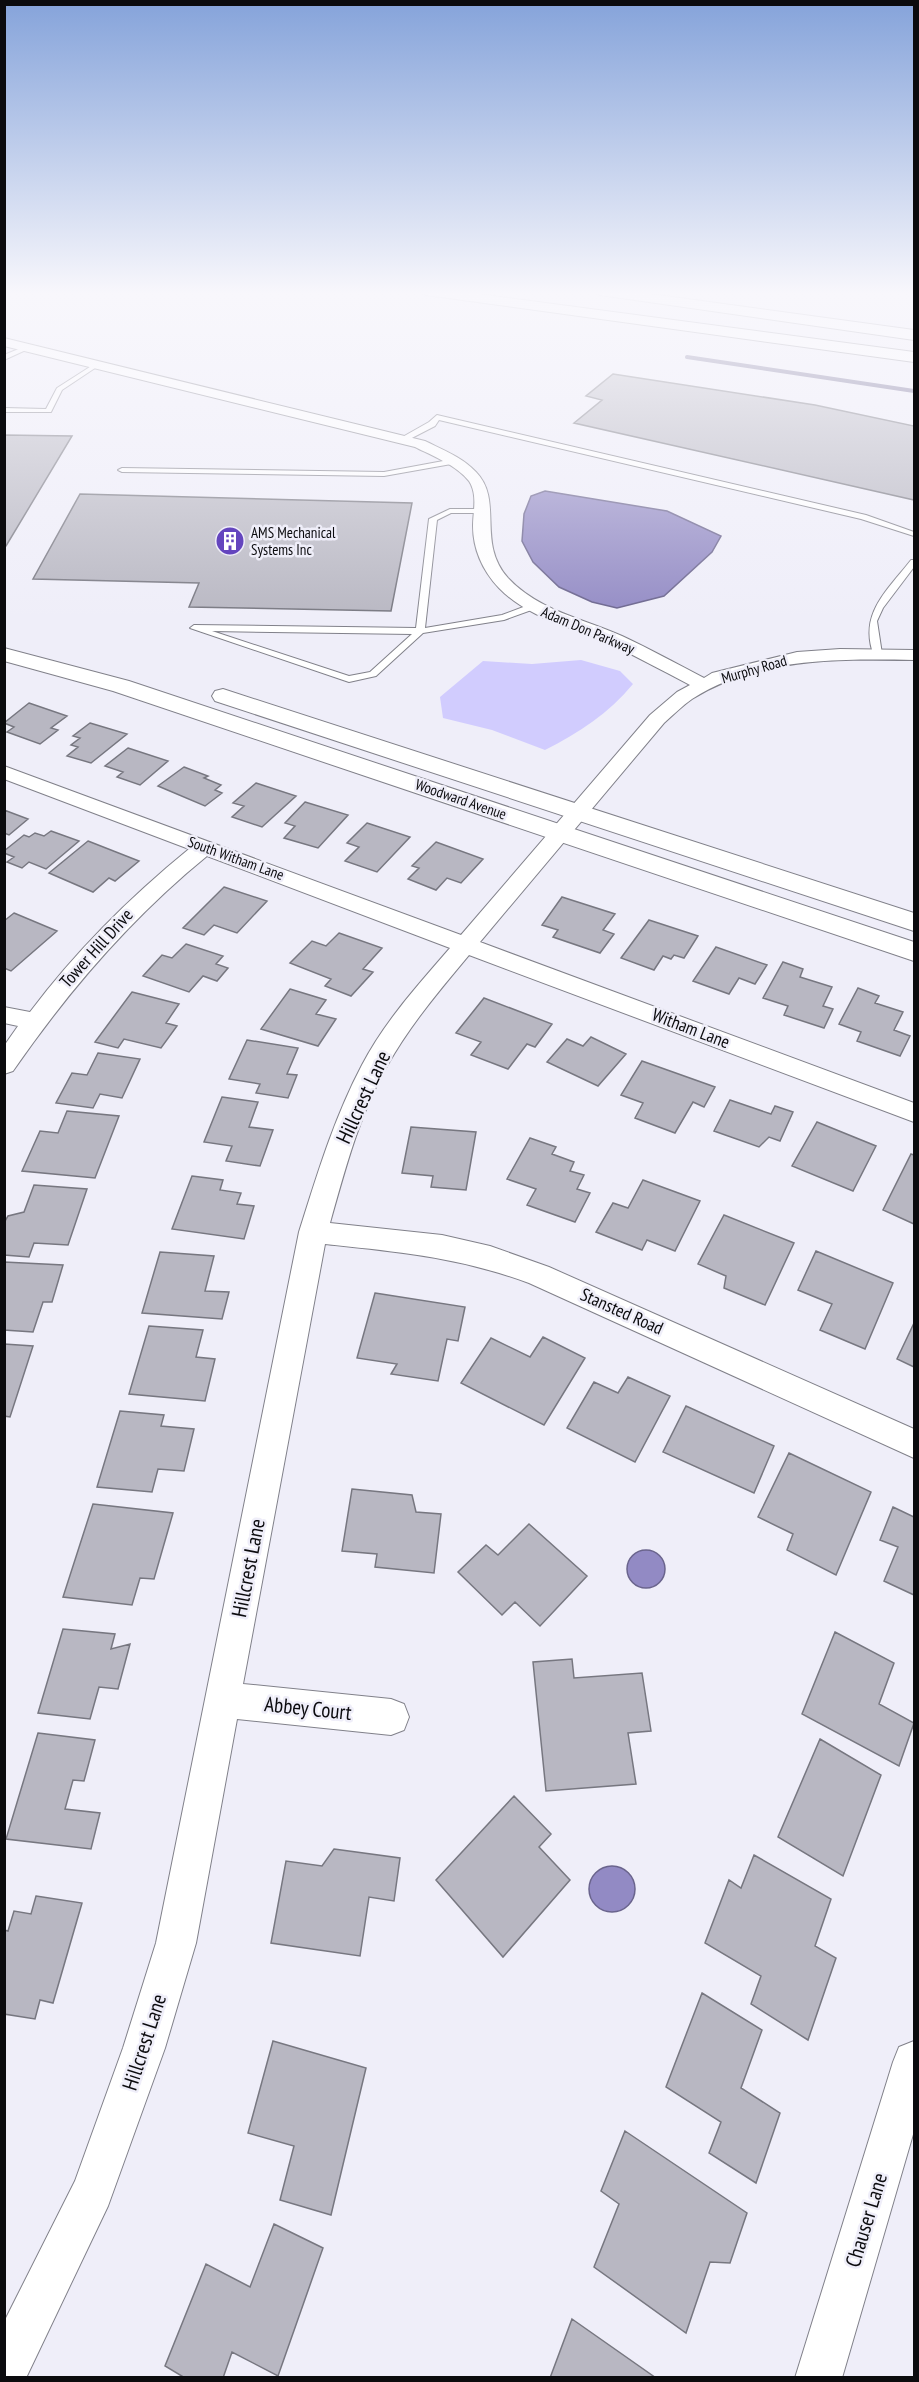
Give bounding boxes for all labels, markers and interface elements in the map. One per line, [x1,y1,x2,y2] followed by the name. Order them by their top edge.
[251,523,336,559] place label: AMS Mechanical Systems Inc
[214,525,246,557] building icon: AMS Mechanical Systems Inc
[539,602,638,658] street label: Adam Don Parkway
[719,651,789,687] street label: Murphy Road
[413,775,509,823] street label: Woodward Avenue
[185,832,287,884] street label: South Witham Lane
[54,904,138,992] street label: Tower Hill Drive
[649,1003,733,1053] street label: Witham Lane
[330,1046,396,1148] street label: Hillcrest Lane
[577,1283,667,1339] street label: Stansted Road
[225,1517,271,1619] street label: Hillcrest Lane
[263,1690,353,1726] street label: Abbey Court
[116,1990,172,2094] street label: Hillcrest Lane
[839,2170,893,2270] street label: Chauser Lane

